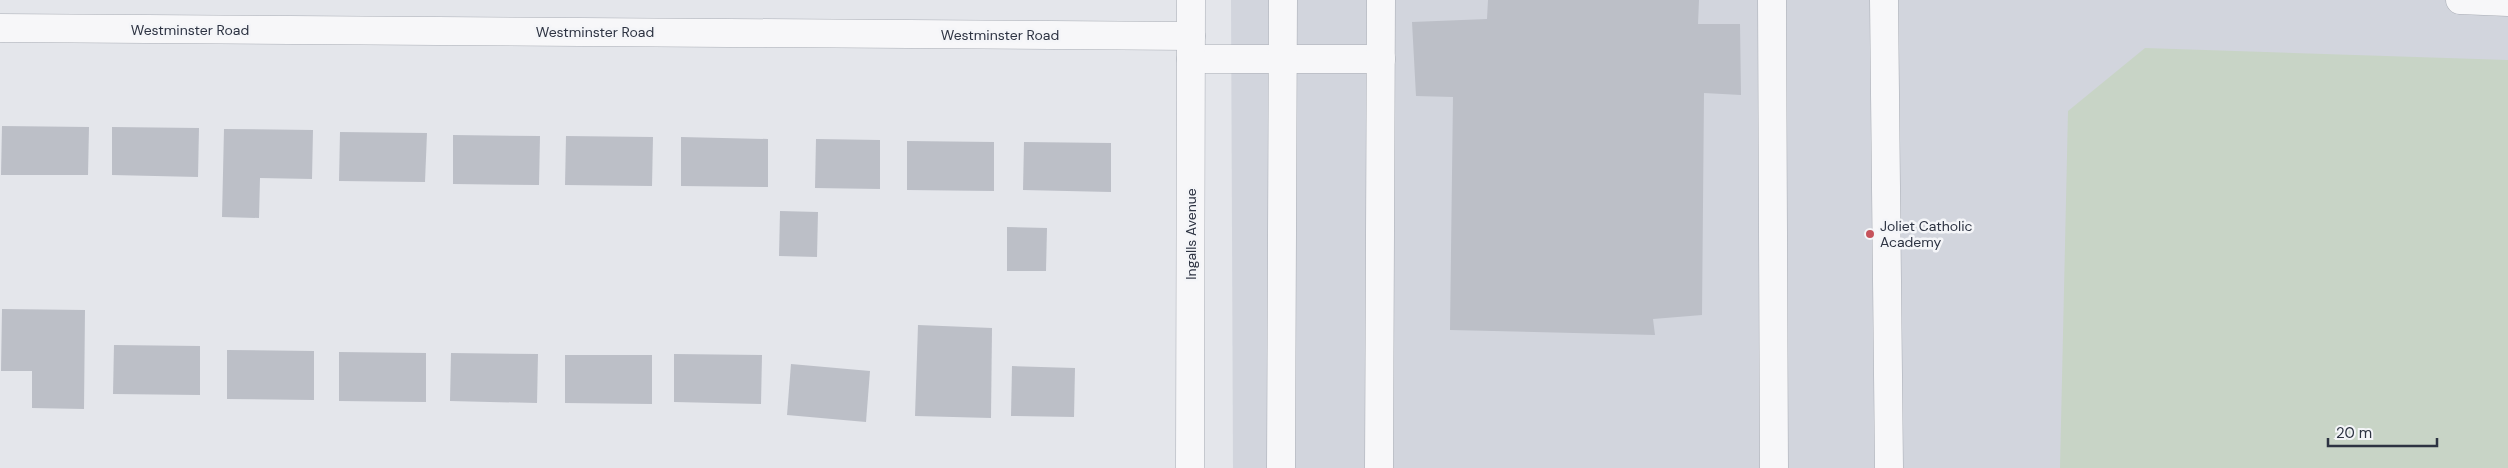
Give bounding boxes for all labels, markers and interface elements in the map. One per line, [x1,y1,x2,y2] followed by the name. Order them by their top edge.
[131,21,249,39] street label: Westminster Road
[536,23,654,41] street label: Westminster Road
[941,26,1059,44] street label: Westminster Road
[1182,188,1200,280] street label: Ingalls Avenue
[1880,217,1973,251] place label: Joliet Catholic Academy
[1864,228,1876,240] marker: Joliet Catholic Academy
[2328,416,2437,448] scale bar
[2336,423,2372,443] text: 20 m

